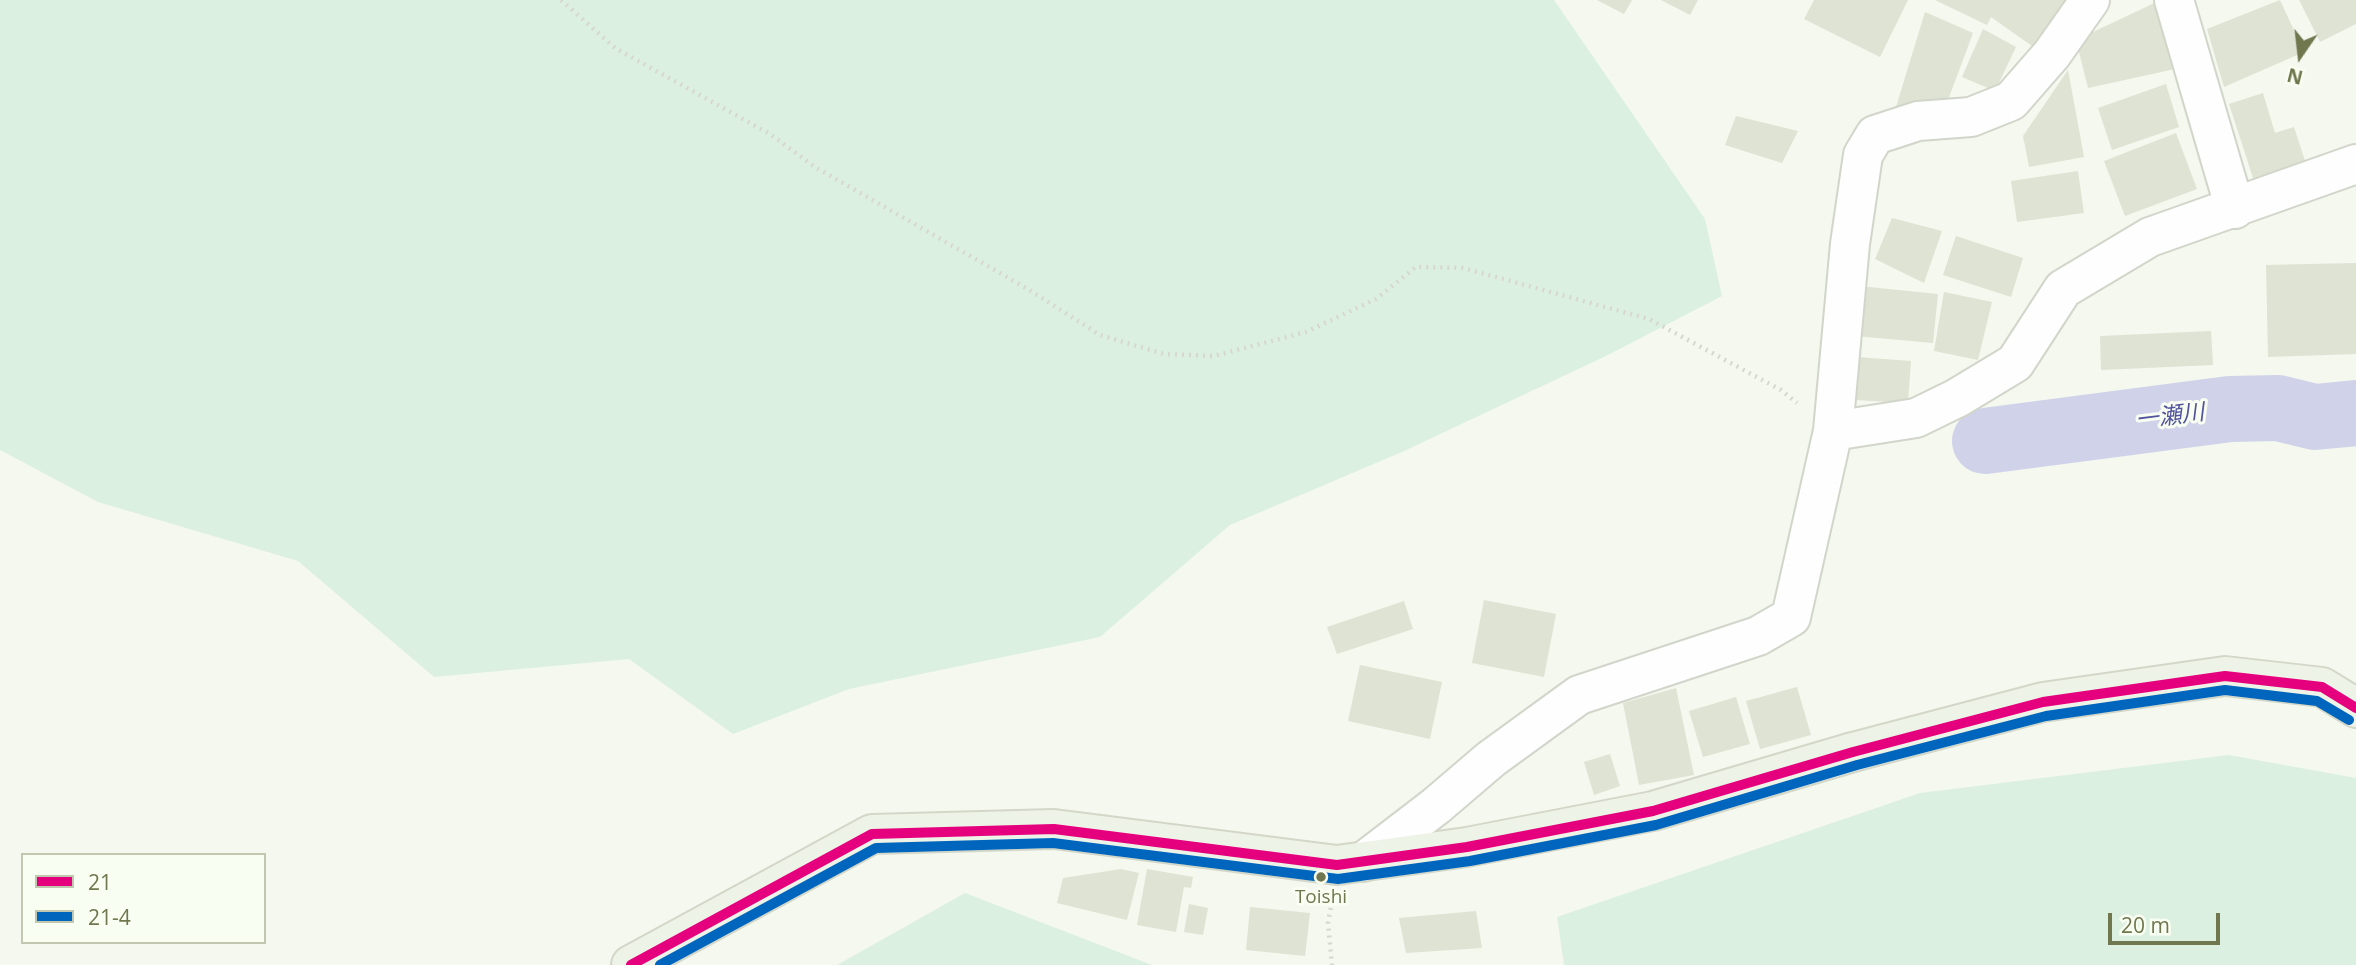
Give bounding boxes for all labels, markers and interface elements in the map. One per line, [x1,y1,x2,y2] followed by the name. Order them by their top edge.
[2265,21,2335,91] north arrow
[2284,62,2306,91] text: N
[2134,399,2206,435] water label: 一瀬川
[21,853,266,944] legend
[88,868,112,896] text: 21
[1314,870,1328,884] marker: Toishi
[1295,887,1347,909] place label: Toishi
[2111,898,2223,942] scale bar
[88,903,131,931] text: 21-4
[2121,911,2170,939] text: 20 m

